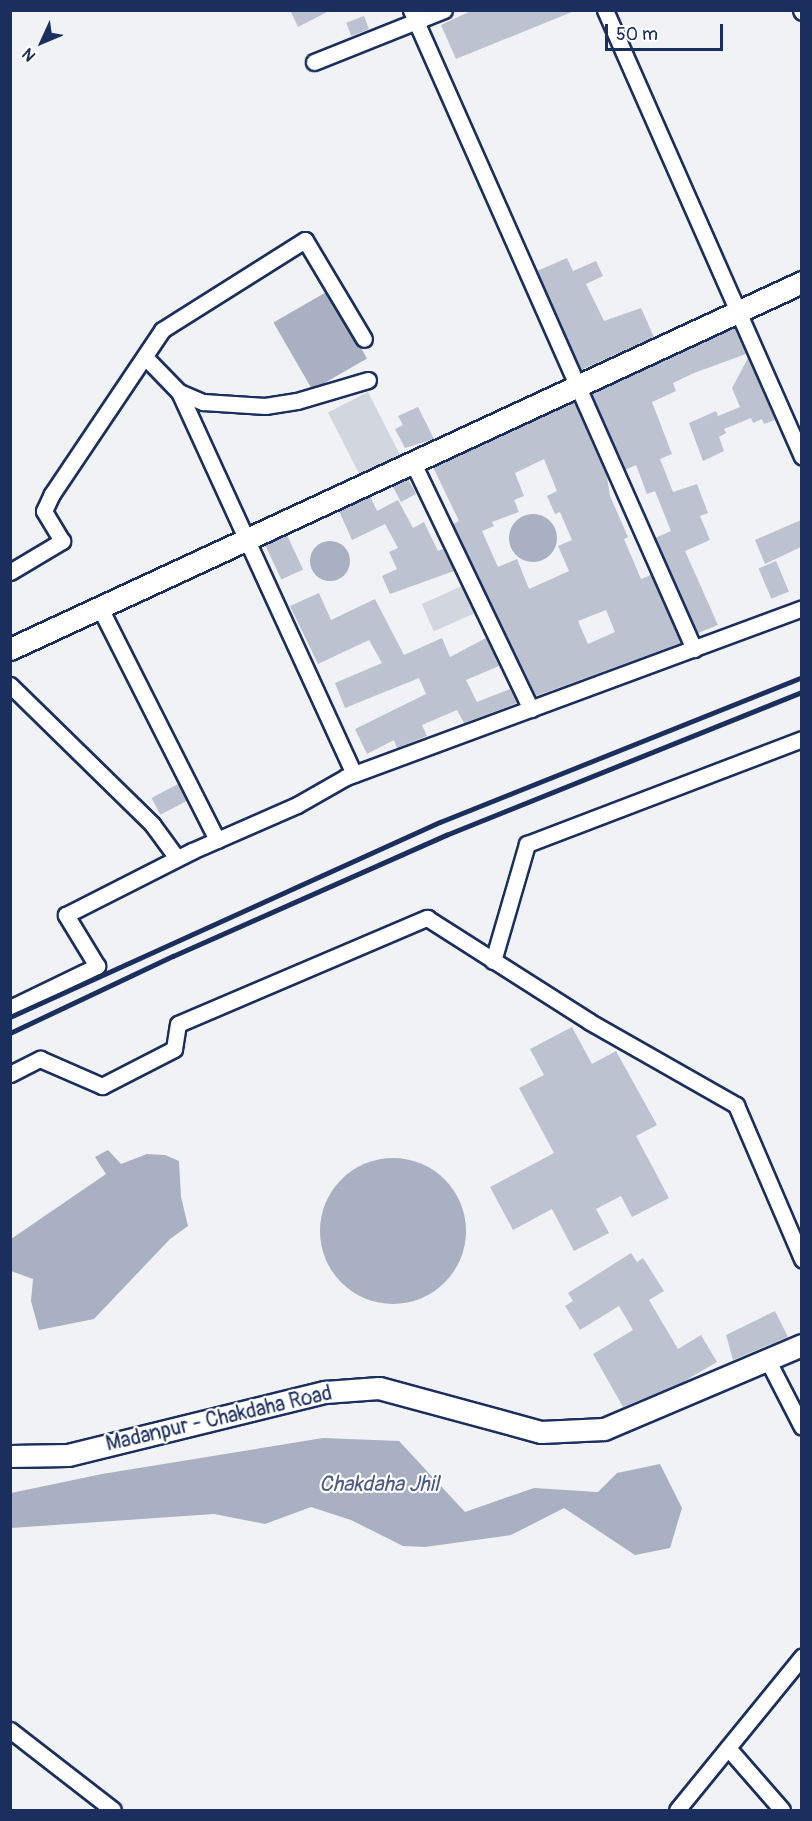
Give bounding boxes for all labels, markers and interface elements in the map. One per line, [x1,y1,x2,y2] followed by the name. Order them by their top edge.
[12,12,72,72] north arrow
[608,12,726,50] scale bar
[616,23,658,46] text: 50 m
[18,44,40,65] text: N
[103,1381,335,1457] street label: Madanpur - Chakdaha Road
[319,1472,439,1498] water label: Chakdaha Jhil

